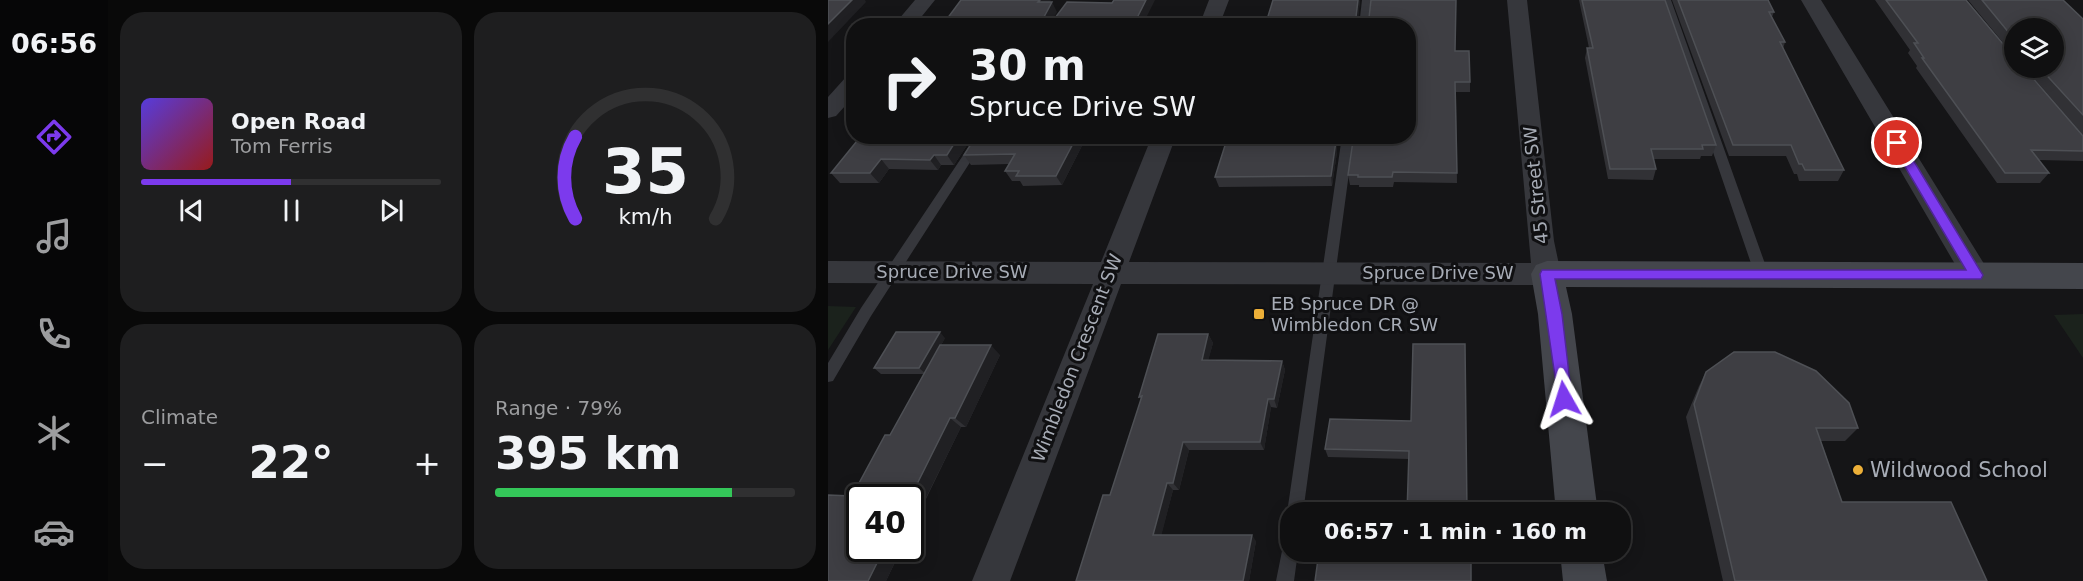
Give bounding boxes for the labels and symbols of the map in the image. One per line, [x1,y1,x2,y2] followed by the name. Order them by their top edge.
[1871,117,1922,168] pin
[1519,125,1552,245] street label: 45 Street SW
[1027,251,1126,465] street label: Wimbledon Crescent SW
[876,261,1028,282] street label: Spruce Drive SW
[1362,262,1514,283] street label: Spruce Drive SW
[1271,293,1438,335] place label: EB Spruce DR @ Wimbledon CR SW
[1252,307,1266,321] marker: EB Spruce DR @ Wimbledon CR SW
[1532,367,1596,431] position arrow
[1870,458,2048,482] place label: Wildwood School
[1851,463,1865,477] marker: Wildwood School
[846,484,924,562] speed limit sign: 40

